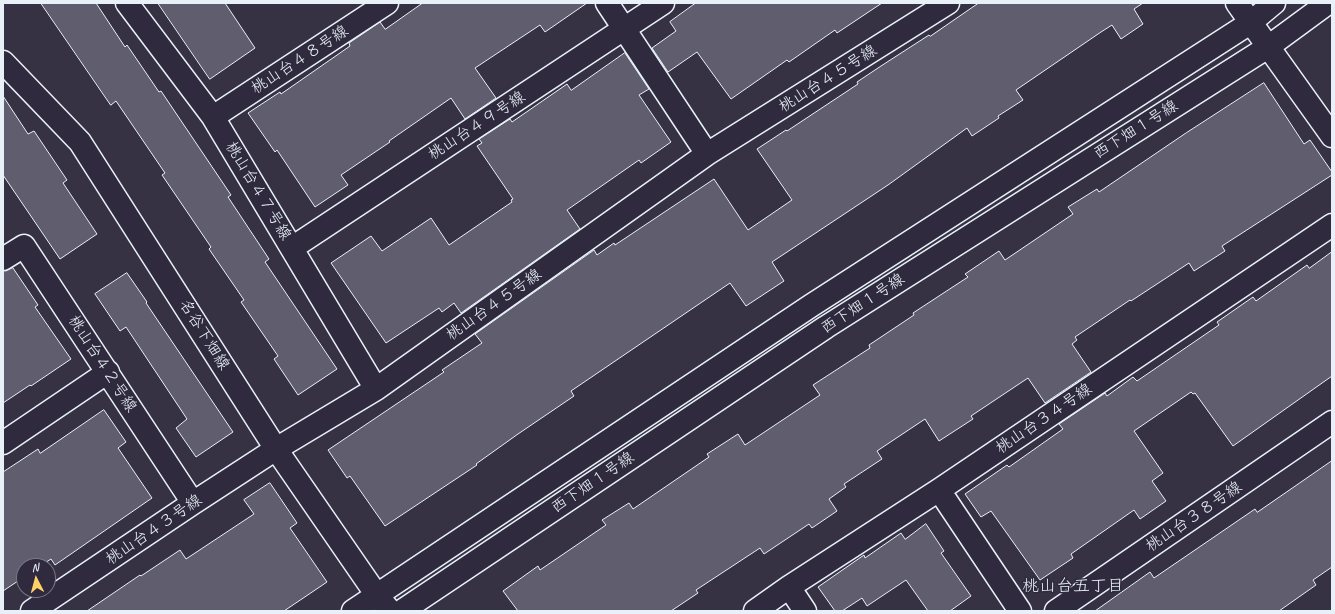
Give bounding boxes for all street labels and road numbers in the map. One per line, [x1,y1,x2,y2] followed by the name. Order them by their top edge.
[248,21,352,99] street label: 桃山台４８号線
[775,41,881,117] street label: 桃山台４５号線
[425,87,529,165] street label: 桃山台４９号線
[1090,96,1182,164] street label: 西下畑１号線
[221,138,295,244] street label: 桃山台４７号線
[443,265,545,345] street label: 桃山台４５号線
[818,270,908,338] street label: 西下畑１号線
[175,296,233,374] street label: 名谷下畑線
[63,312,141,416] street label: 桃山台４２号線
[992,380,1096,458] street label: 桃山台３４号線
[548,448,638,518] street label: 西下畑１号線
[1142,478,1246,556] street label: 桃山台３８号線
[102,491,206,569] street label: 桃山台４３号線

